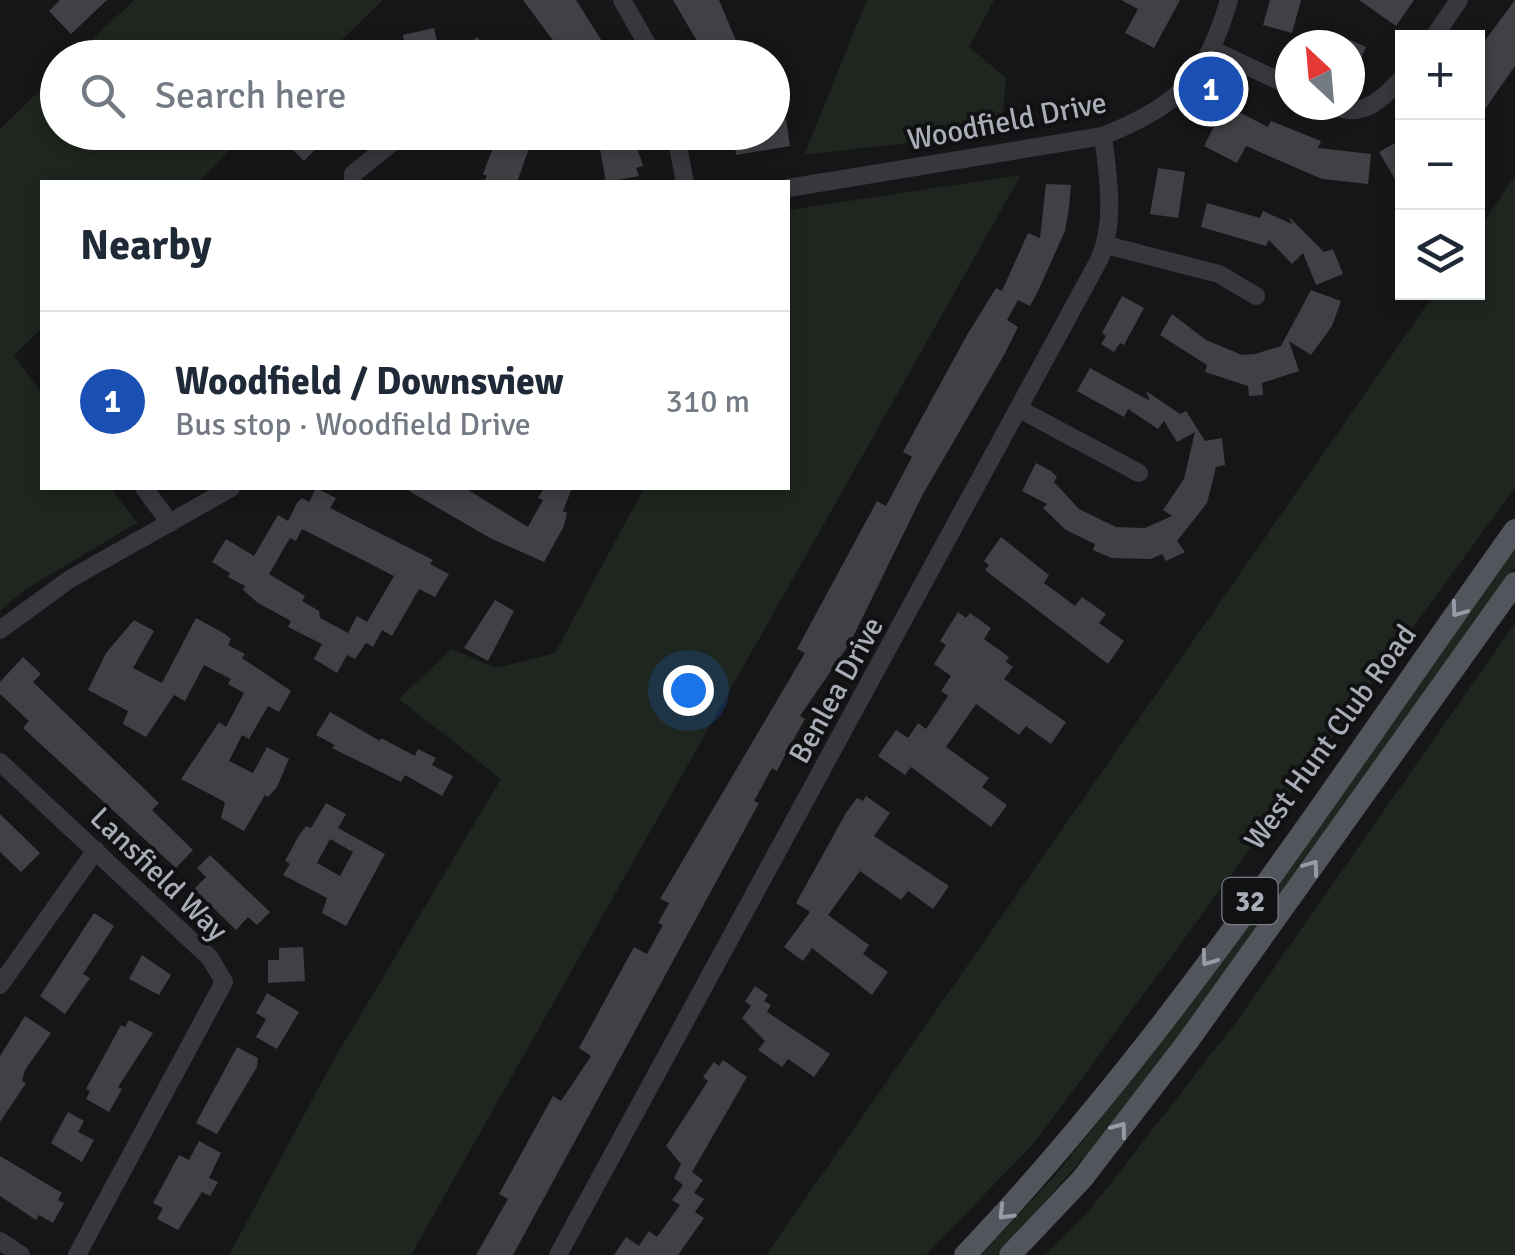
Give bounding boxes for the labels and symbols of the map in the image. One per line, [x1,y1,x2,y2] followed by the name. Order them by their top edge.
[1275,30,1365,120] north arrow
[1178,52,1244,126] pin: 1
[904,84,1110,159] street label: Woodfield Drive
[1452,598,1470,617] one-way arrow
[781,610,892,770] street label: Benlea Drive
[1236,617,1425,857] street label: West Hunt Club Road
[663,665,714,716] your location
[82,800,235,949] street label: Lansfield Way
[1300,860,1318,878] one-way arrow
[1222,878,1278,924] road number: 32
[1202,948,1221,967] one-way arrow
[1109,1122,1126,1140] one-way arrow
[999,1201,1017,1219] one-way arrow

